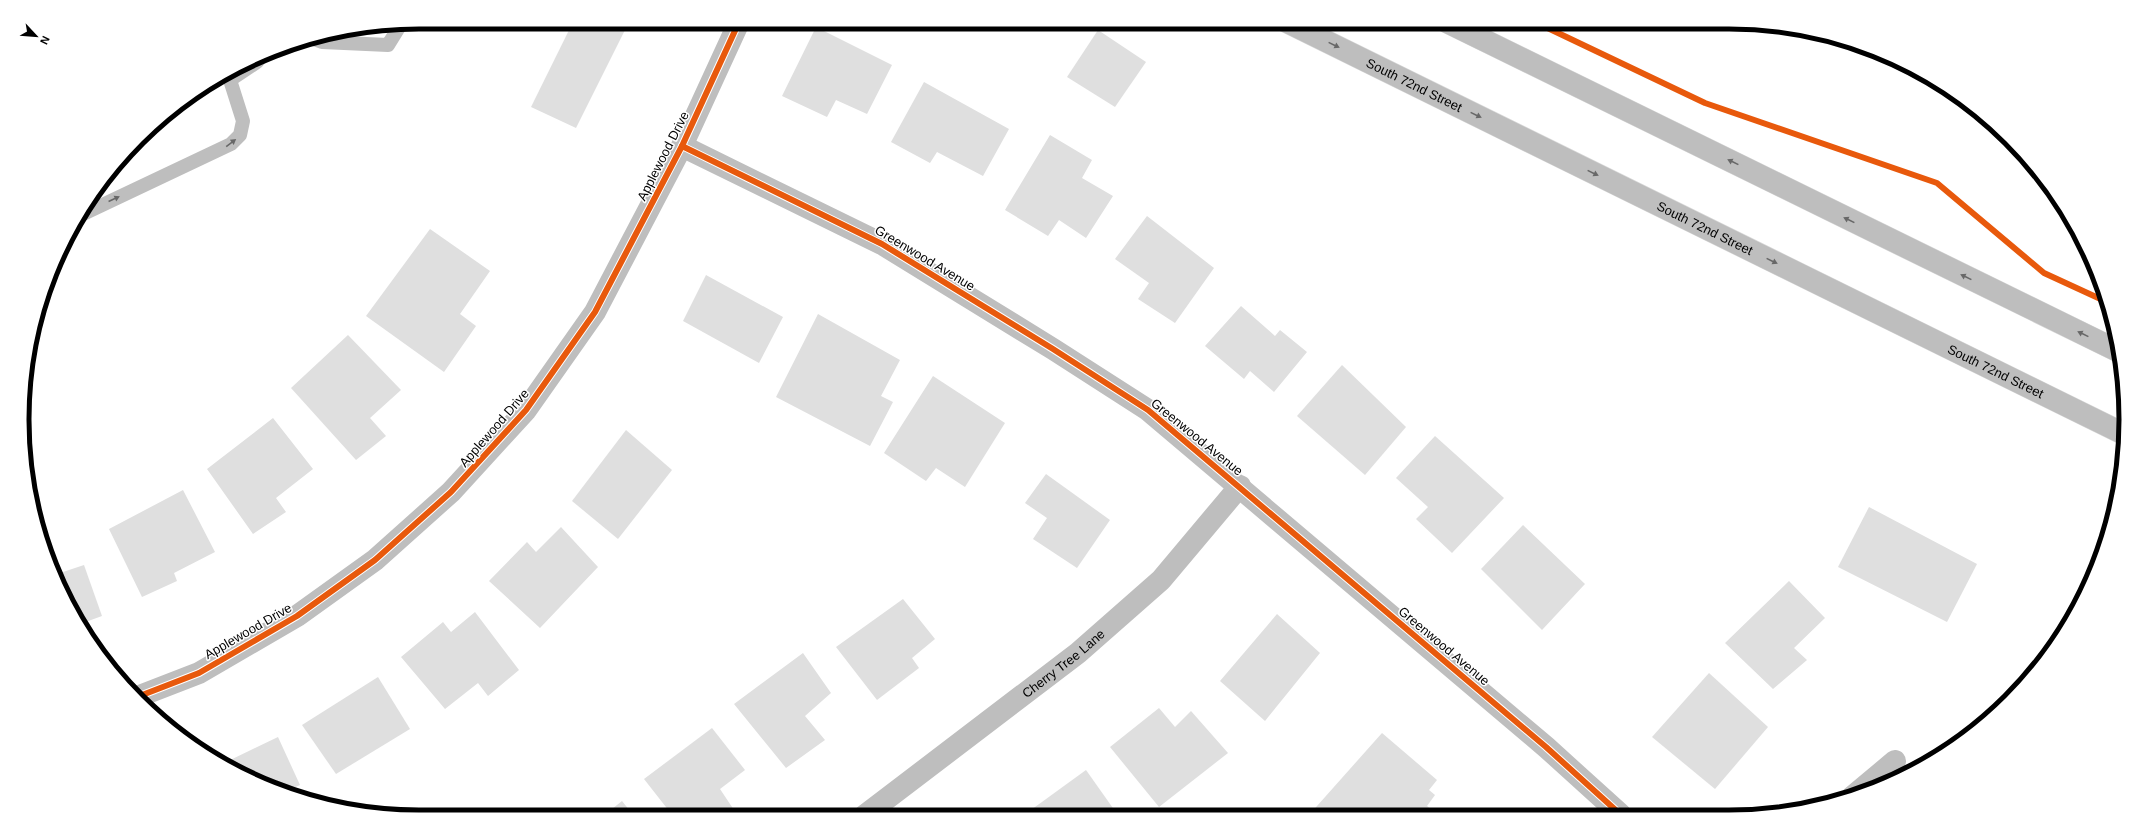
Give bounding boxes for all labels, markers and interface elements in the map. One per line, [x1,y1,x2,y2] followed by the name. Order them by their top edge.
[16,16,56,56] north arrow
[38,34,52,47] text: N
[1329,42,1340,49] one-way arrow
[1364,55,1465,115] street label: South 72nd Street
[634,109,692,203] street label: Applewood Drive
[1471,112,1482,118] one-way arrow
[226,139,236,147] one-way arrow
[1727,159,1738,165] one-way arrow
[1587,169,1599,176] one-way arrow
[108,196,120,202] one-way arrow
[1655,198,1756,258] street label: South 72nd Street
[1844,217,1855,223] one-way arrow
[872,222,978,294] street label: Greenwood Avenue
[1767,258,1778,264] one-way arrow
[1960,274,1972,280] one-way arrow
[2077,331,2089,337] one-way arrow
[1945,341,2047,401] street label: South 72nd Street
[456,386,532,470] street label: Applewood Drive
[1148,395,1246,479] street label: Greenwood Avenue
[202,600,294,662] street label: Applewood Drive
[1396,604,1492,688] street label: Greenwood Avenue
[1019,626,1107,701] street label: Cherry Tree Lane

